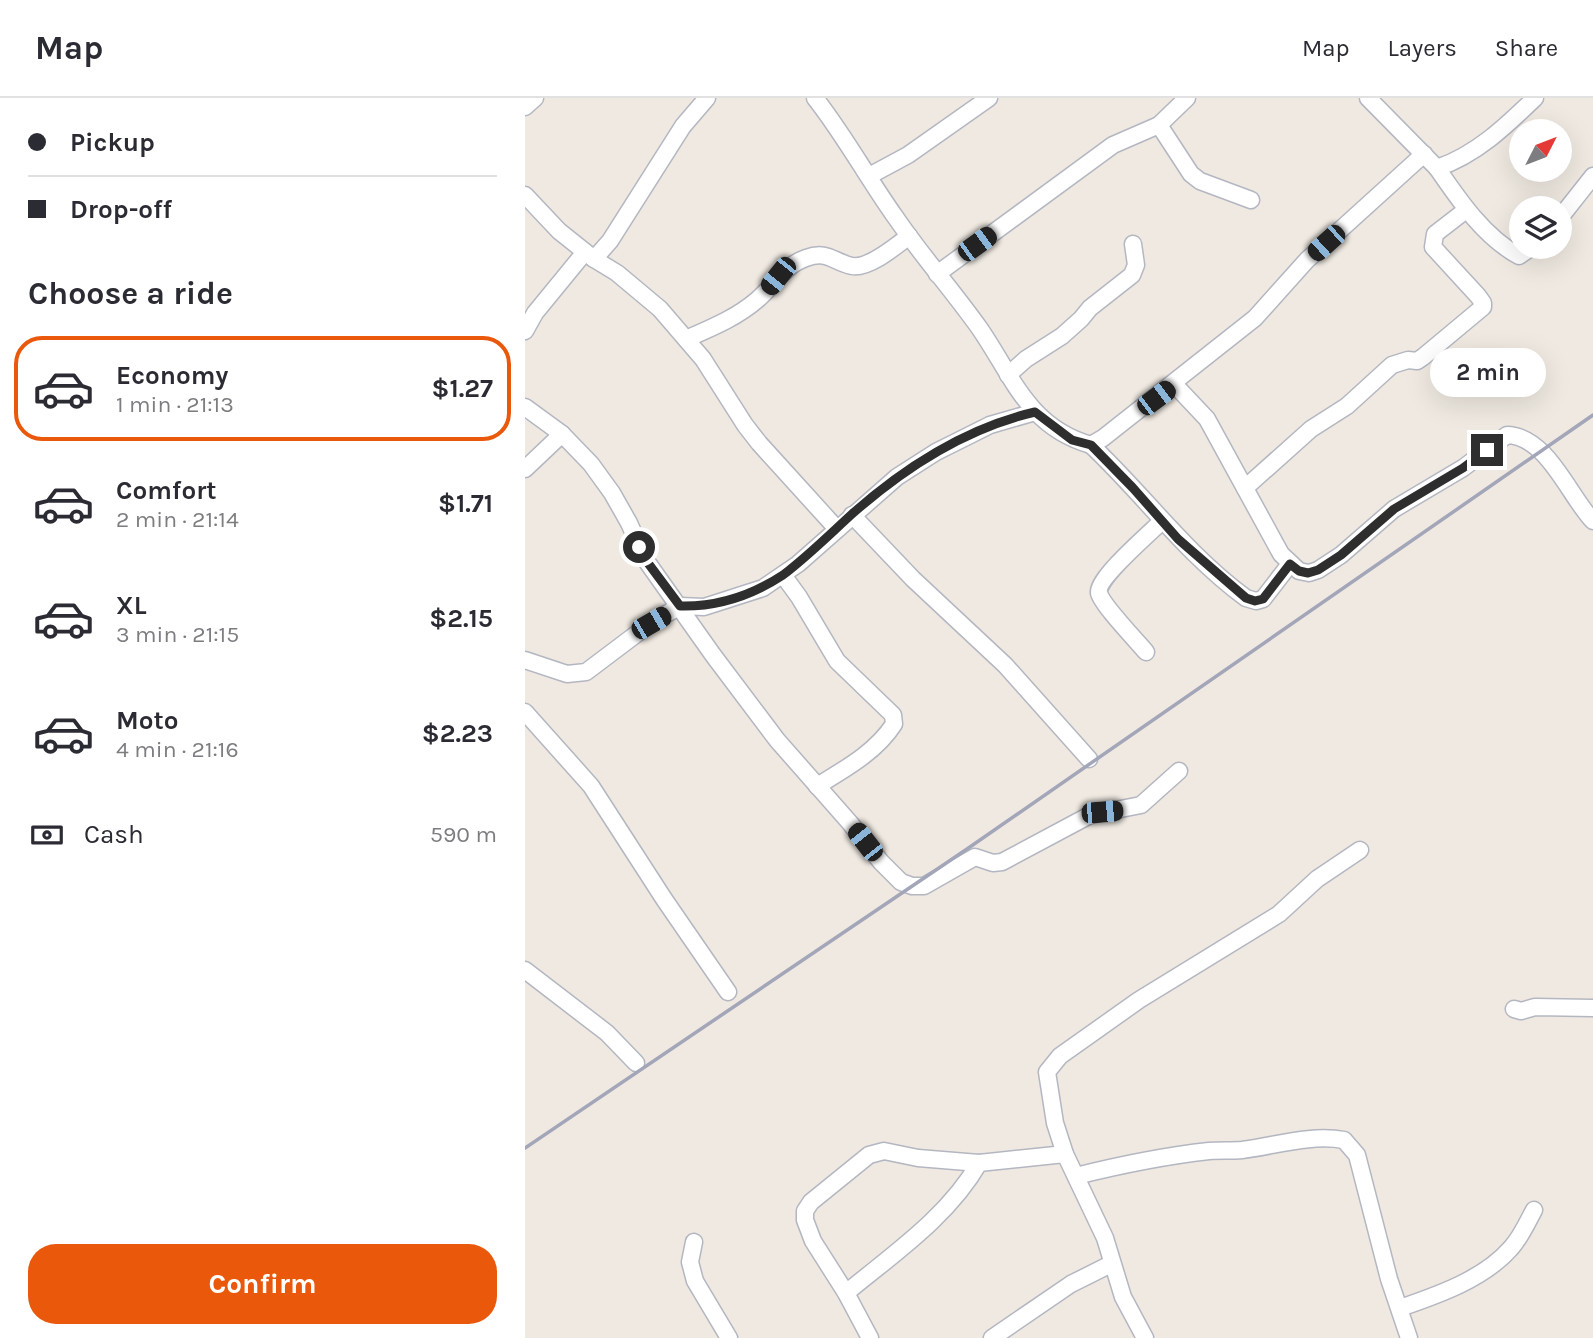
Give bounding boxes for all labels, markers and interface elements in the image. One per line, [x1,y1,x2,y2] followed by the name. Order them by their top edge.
[35,29,103,67] text: Map
[1302,34,1350,62] text: Map
[1388,34,1457,62] text: Layers
[1495,34,1558,62] text: Share
[1509,119,1571,182] north arrow
[1509,119,1572,259] map controls
[70,127,155,158] text: Pickup
[70,194,172,225] text: Drop-off
[1509,196,1572,259] button: layers
[1304,221,1349,265] car
[954,223,1001,265] car
[757,253,800,299] car
[28,275,233,312] text: Choose a ride
[1429,348,1545,398] callout: 2 min
[32,357,95,420] icon: car
[1456,359,1520,386] text: 2 min
[116,360,228,391] text: Economy
[432,373,493,404] text: $1.27
[1133,377,1180,419] car
[116,391,234,418] text: 1 min · 21:13
[1471,434,1503,466] route end
[32,472,95,535] icon: car
[116,475,217,506] text: Comfort
[438,488,493,519] text: $1.71
[116,506,239,533] text: 2 min · 21:14
[623,531,655,563] route start
[32,587,95,650] icon: car
[116,590,147,621] text: XL
[429,603,493,634] text: $2.15
[628,603,675,643] car
[116,621,239,648] text: 3 min · 21:15
[32,702,95,765] icon: car
[116,705,178,736] text: Moto
[422,718,493,749] text: $2.23
[116,736,239,763] text: 4 min · 21:16
[1081,800,1124,824] car
[28,816,66,854] icon: cash
[84,819,144,850] text: Cash
[844,819,887,865] car
[430,821,497,848] text: 590 m
[28,1244,497,1324] button: Confirm

